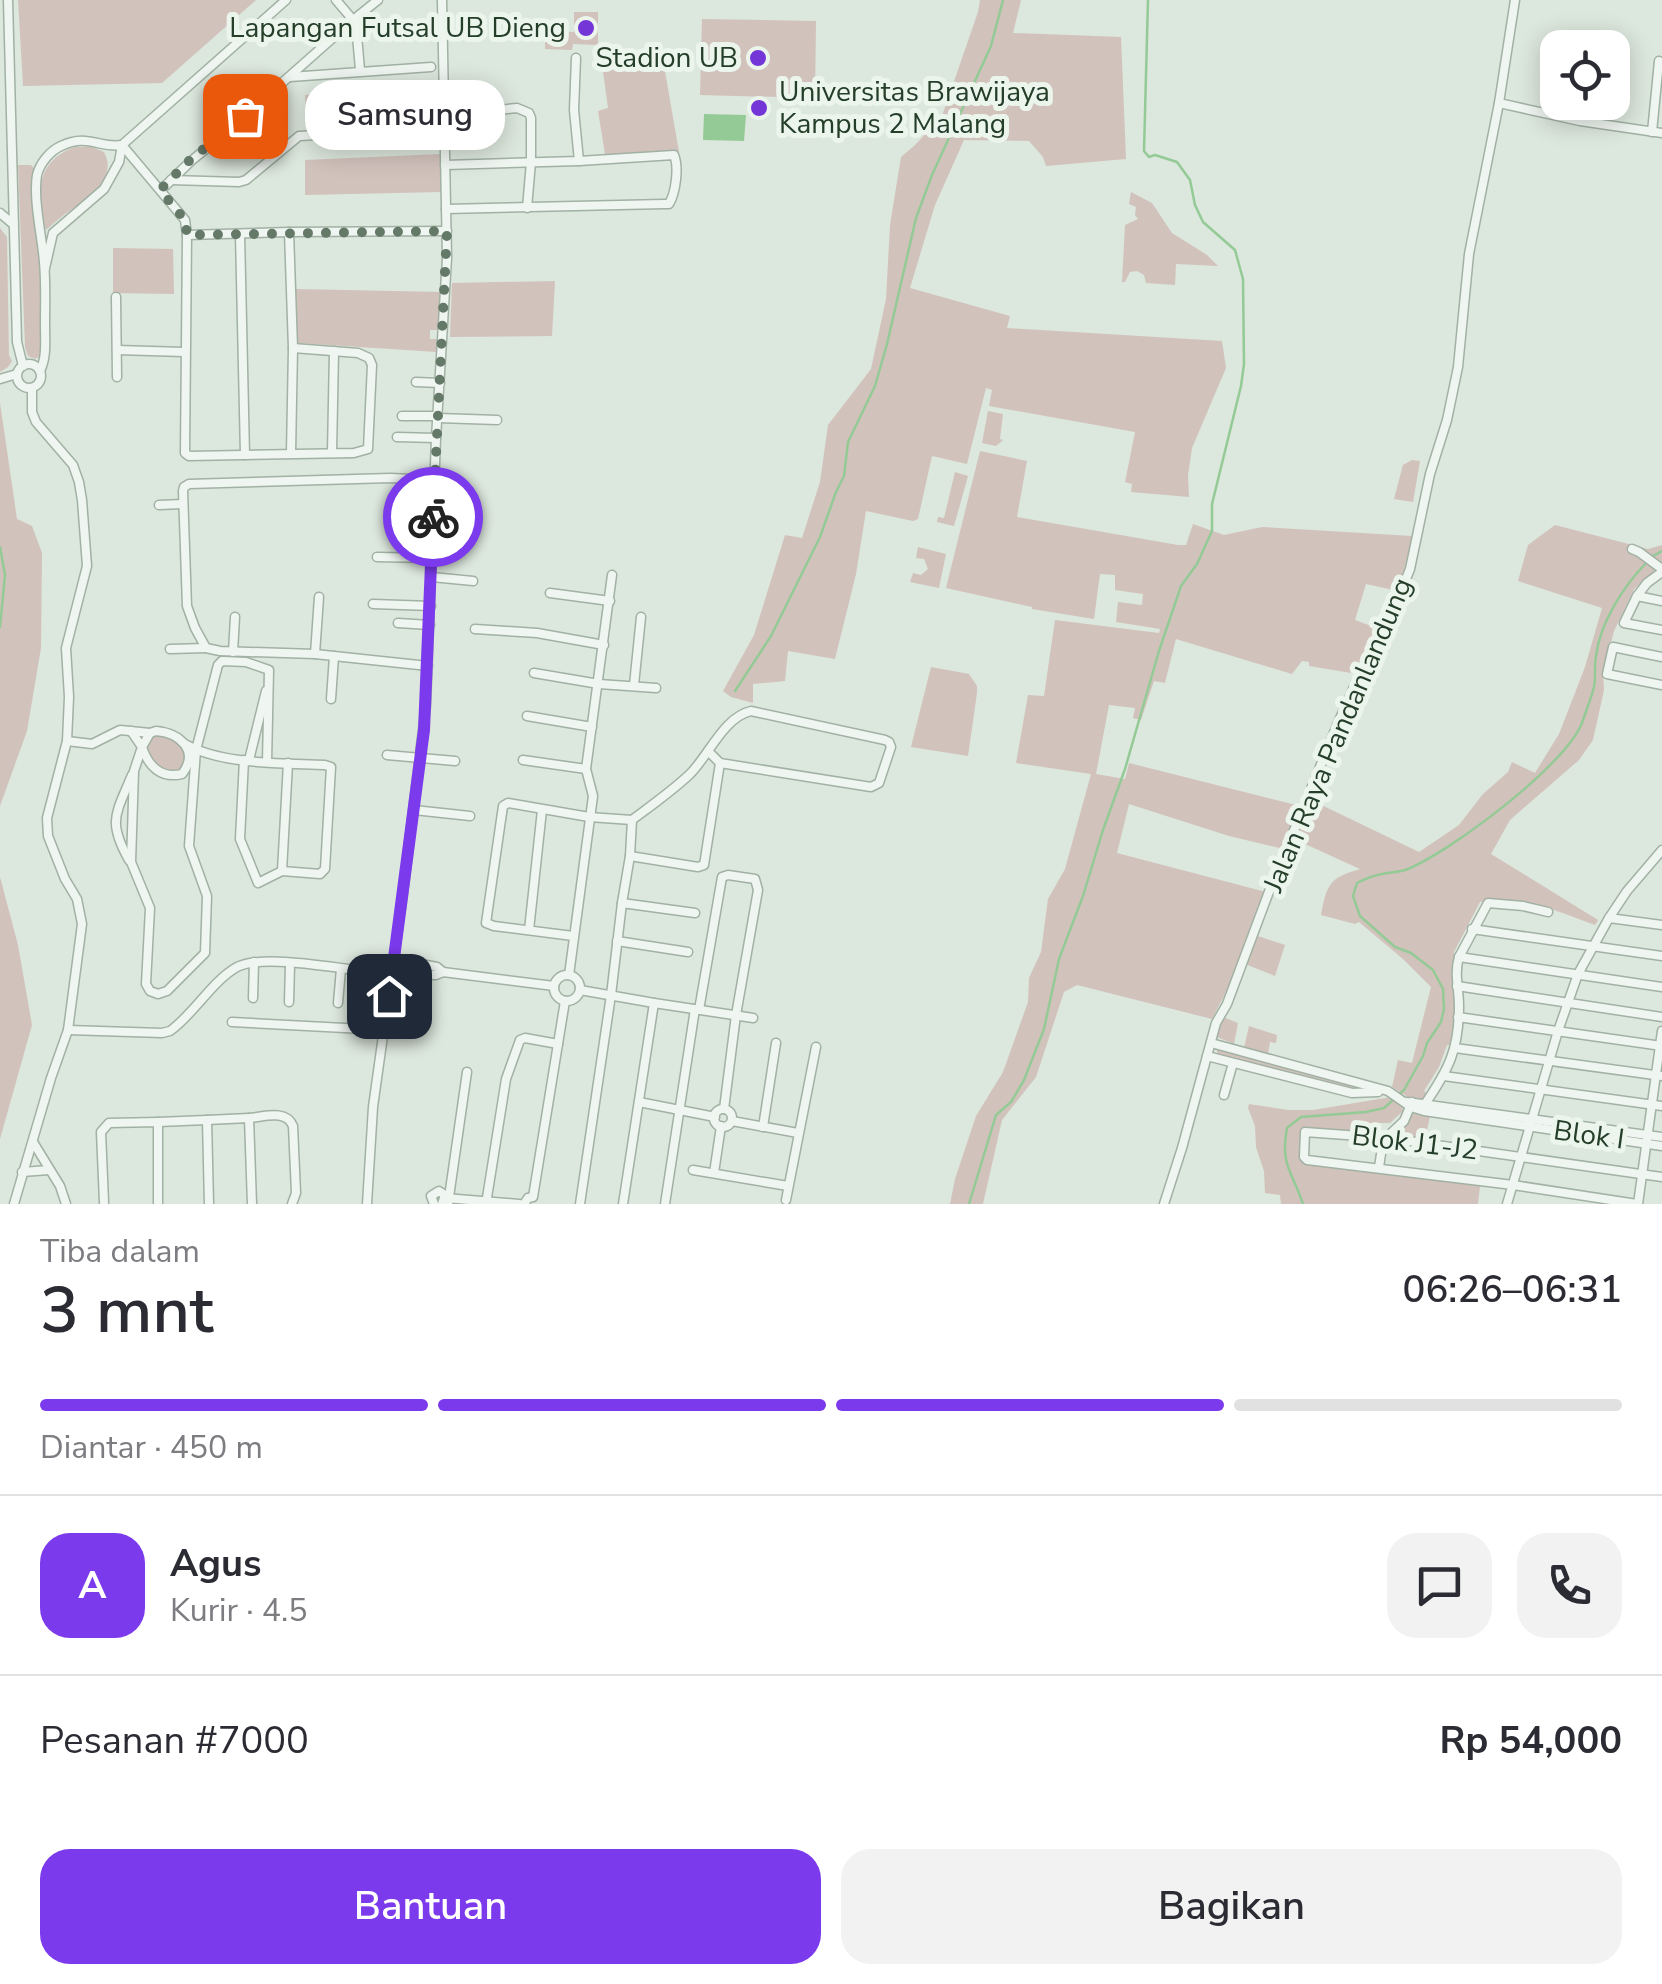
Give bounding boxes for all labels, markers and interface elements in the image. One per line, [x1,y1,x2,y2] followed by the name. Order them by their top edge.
[229,9,566,47] place label: Lapangan Futsal UB Dieng
[575,17,597,39] marker: Lapangan Futsal UB Dieng
[1540,30,1630,120] map controls
[1540,30,1630,120] button: locate
[595,39,738,77] place label: Stadion UB
[747,47,769,69] marker: Stadion UB
[779,73,1050,143] place label: Universitas Brawijaya Kampus 2 Malang
[203,74,288,159] pin
[305,81,505,151] callout: Samsung
[218,89,273,144] icon: bag
[337,93,473,136] text: Samsung
[748,97,770,119] marker: Universitas Brawijaya Kampus 2 Malang
[383,467,483,567] courier
[406,490,461,545] icon: bike
[1254,572,1422,899] street label: Jalan Raya Pandanlandung
[347,954,432,1039] pin
[362,969,417,1024] icon: home
[1551,1111,1627,1159] street label: Blok I
[1350,1116,1480,1170] street label: Blok J1-J2
[40,1230,200,1273] text: Tiba dalam
[1403,1264,1622,1315] text: 06:26–06:31
[40,1266,214,1355] text: 3 mnt
[40,1426,263,1469] text: Diantar · 450 m
[1387,1533,1492,1638] button: chat
[1517,1533,1622,1638] button: phone
[170,1538,262,1589] text: Agus
[78,1560,107,1611] text: A
[170,1589,307,1632] text: Kurir · 4.5
[40,1715,309,1766] text: Pesanan #7000
[1439,1715,1622,1766] text: Rp 54,000
[40,1849,821,1964] button: Bantuan
[841,1849,1622,1964] button: Bagikan

